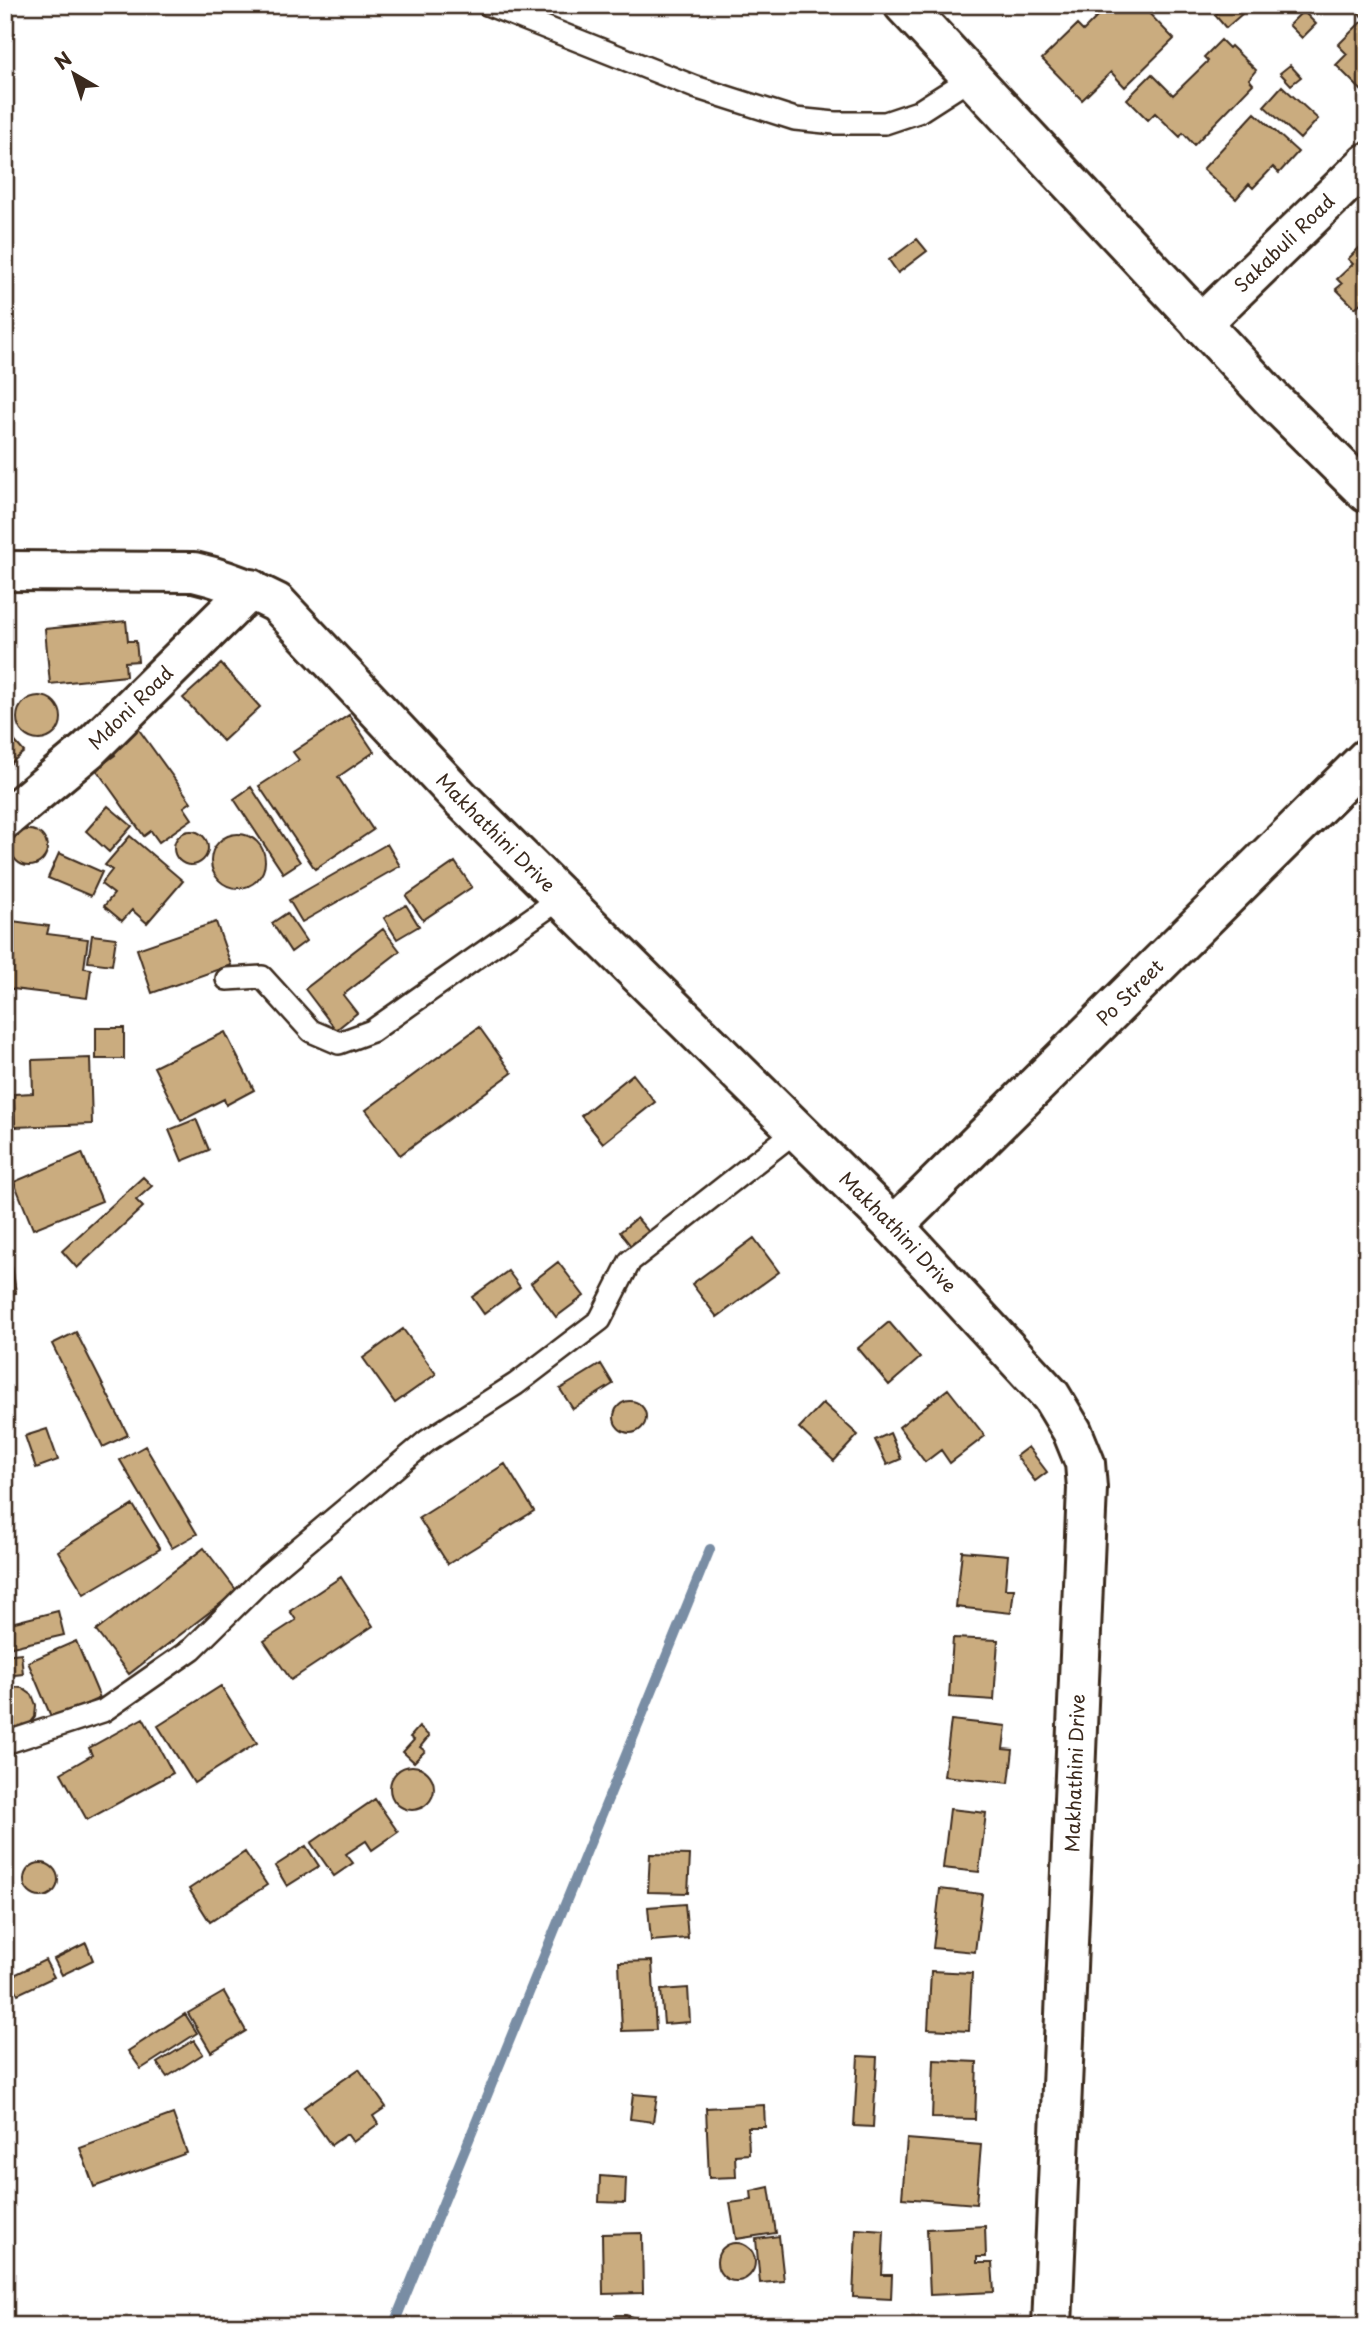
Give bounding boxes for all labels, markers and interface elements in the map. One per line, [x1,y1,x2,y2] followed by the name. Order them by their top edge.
[38,38,108,108] north arrow
[48,44,77,76] text: N
[1227,187,1340,298] street label: Sakabuli Road
[81,659,179,755] street label: Mdoni Road
[430,766,562,898] street label: Makhathini Drive
[1090,952,1169,1031] street label: Po Street
[834,1165,964,1298] street label: Makhathini Drive
[1057,1693,1091,1853] street label: Makhathini Drive

